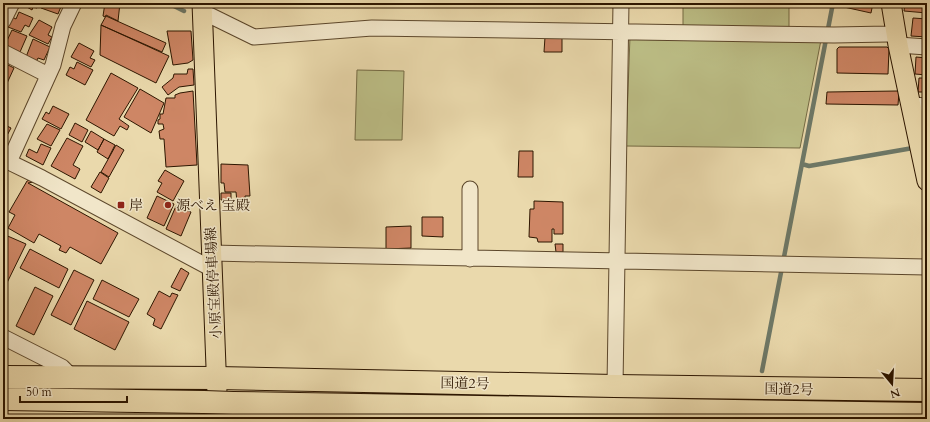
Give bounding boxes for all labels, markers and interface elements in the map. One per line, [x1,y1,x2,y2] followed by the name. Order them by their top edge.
[129,196,143,215] place label: 岸
[176,196,250,215] place label: 源べえ 宝殿
[116,200,126,210] marker: 岸
[163,200,173,210] marker: 源べえ 宝殿
[201,227,226,339] street label: 小原宝殿停車場線
[872,364,912,404] north arrow
[440,374,490,393] street label: 国道2号
[20,378,127,404] scale bar
[764,380,814,399] street label: 国道2号
[26,384,53,400] text: 50 m
[888,384,902,402] text: N

